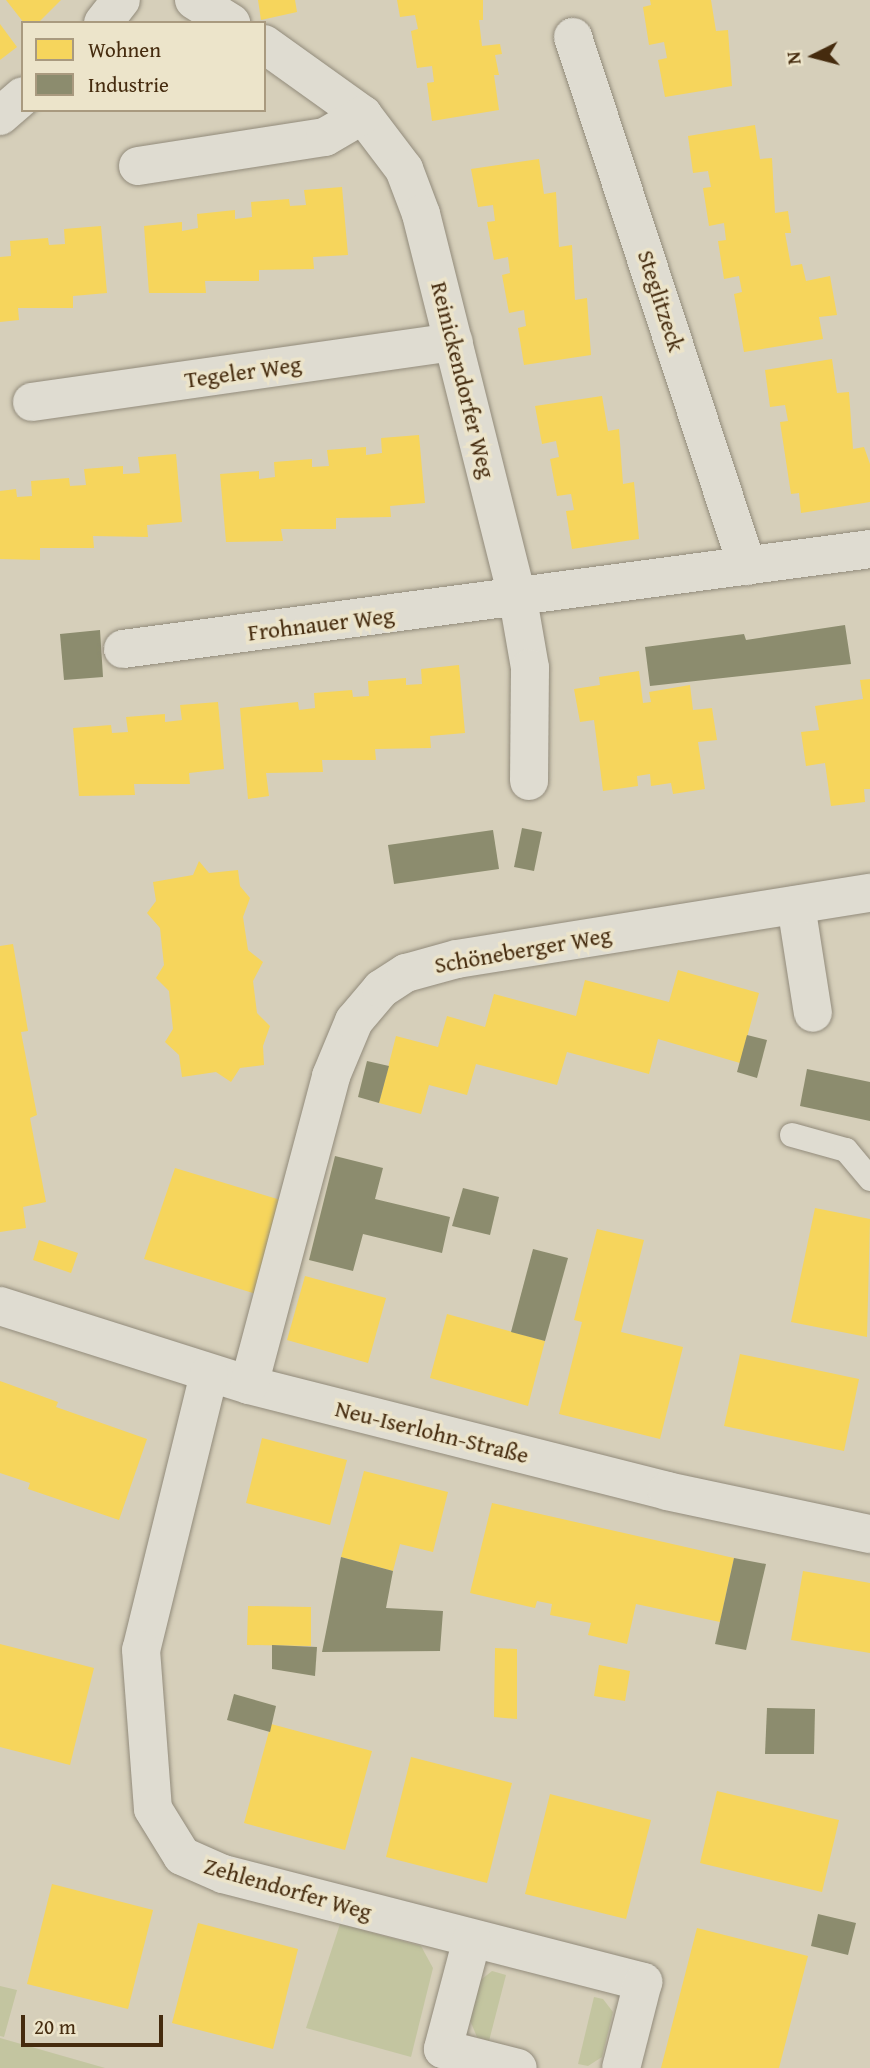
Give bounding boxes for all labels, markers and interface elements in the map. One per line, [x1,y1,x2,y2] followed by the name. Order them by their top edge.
[21,21,266,112] legend
[779,21,849,91] north arrow
[88,34,161,65] text: Wohnen
[779,50,808,66] text: N
[88,69,169,100] text: Industrie
[632,247,690,355] street label: Steglitzeck
[425,279,501,481] street label: Reinickendorfer Weg
[183,350,303,394] street label: Tegeler Weg
[246,601,396,647] street label: Frohnauer Weg
[432,921,614,979] street label: Schöneberger Weg
[332,1395,532,1469] street label: Neu-Iserlohn-Straße
[201,1852,375,1926] street label: Zehlendorfer Weg
[24,2002,166,2046] scale bar
[34,2011,76,2042] text: 20 m

